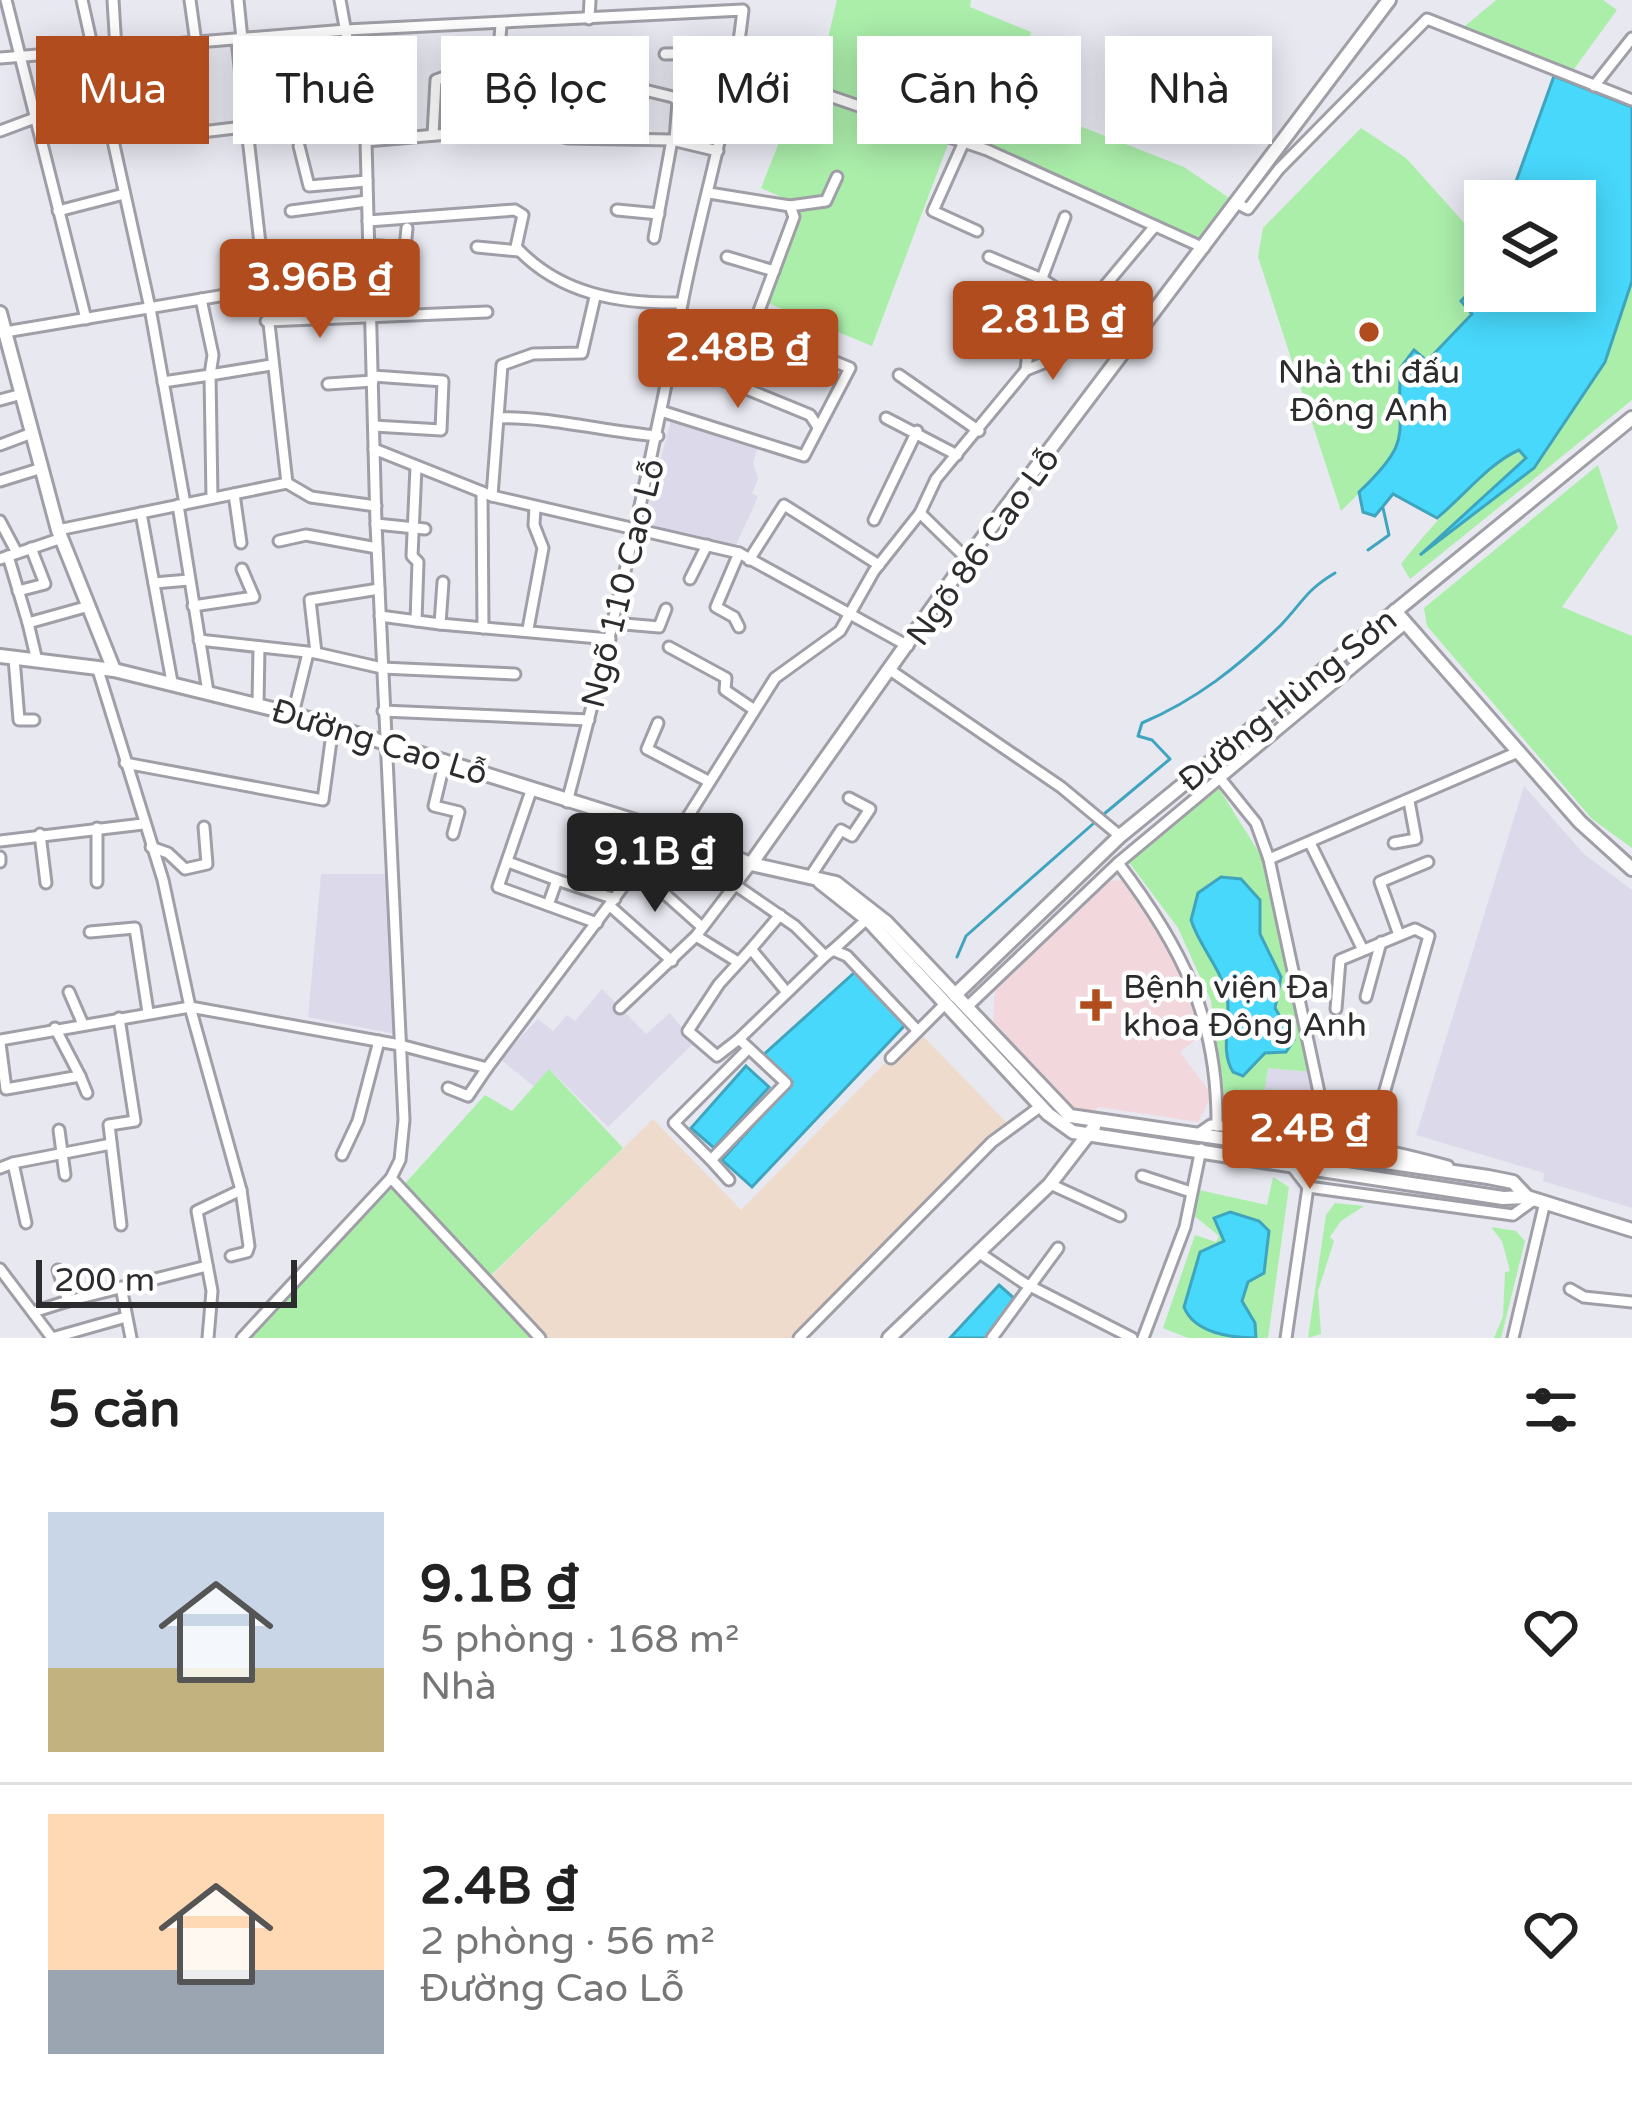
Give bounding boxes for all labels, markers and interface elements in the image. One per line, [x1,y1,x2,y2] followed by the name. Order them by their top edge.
[36,36,209,144] chip: Mua
[233,36,417,144] chip: Thuê
[441,36,649,144] chip: Bộ lọc
[673,36,833,144] chip: Mới
[857,36,1081,144] chip: Căn hộ
[1105,36,1272,144] chip: Nhà
[1464,180,1596,312] map controls
[1464,180,1596,312] button: layers
[209,239,431,341] pin: 3.96B ₫
[247,254,393,301] text: 3.96B ₫
[942,281,1164,383] pin: 2.81B ₫
[980,296,1126,343] text: 2.81B ₫
[627,309,849,411] pin: 2.48B ₫
[1356,319,1382,345] marker: Nhà thi đấu Đông Anh
[665,324,811,371] text: 2.48B ₫
[1278,353,1460,430] place label: Nhà thi đấu Đông Anh
[898,440,1068,653] street label: Ngõ 86 Cao Lỗ
[574,455,673,712] street label: Ngõ 110 Cao Lỗ
[1171,600,1405,800] street label: Đường Hùng Sơn
[267,691,492,794] street label: Đường Cao Lỗ
[557,813,753,915] pin: 9.1B ₫
[594,828,716,875] text: 9.1B ₫
[1123,968,1367,1045] place label: Bệnh viện Đa khoa Đông Anh
[1080,989,1112,1021] marker: Bệnh viện Đa khoa Đông Anh
[1212,1090,1408,1192] pin: 2.4B ₫
[1249,1105,1371,1152] text: 2.4B ₫
[36,1254,297,1307] scale bar
[54,1261,155,1300] text: 200 m
[1518,1377,1584,1443] icon: filters
[48,1379,180,1441] text: 5 căn
[420,1554,579,1616] text: 9.1B ₫
[144,1560,288,1704] icon: home
[1518,1599,1584,1665] icon: heart
[420,1616,739,1663] text: 5 phòng · 168 m²
[420,1663,497,1710] text: Nhà
[420,1856,578,1918] text: 2.4B ₫
[144,1862,288,2006] icon: home
[1518,1901,1584,1967] icon: heart
[420,1918,715,1965] text: 2 phòng · 56 m²
[420,1965,685,2012] text: Đường Cao Lỗ

